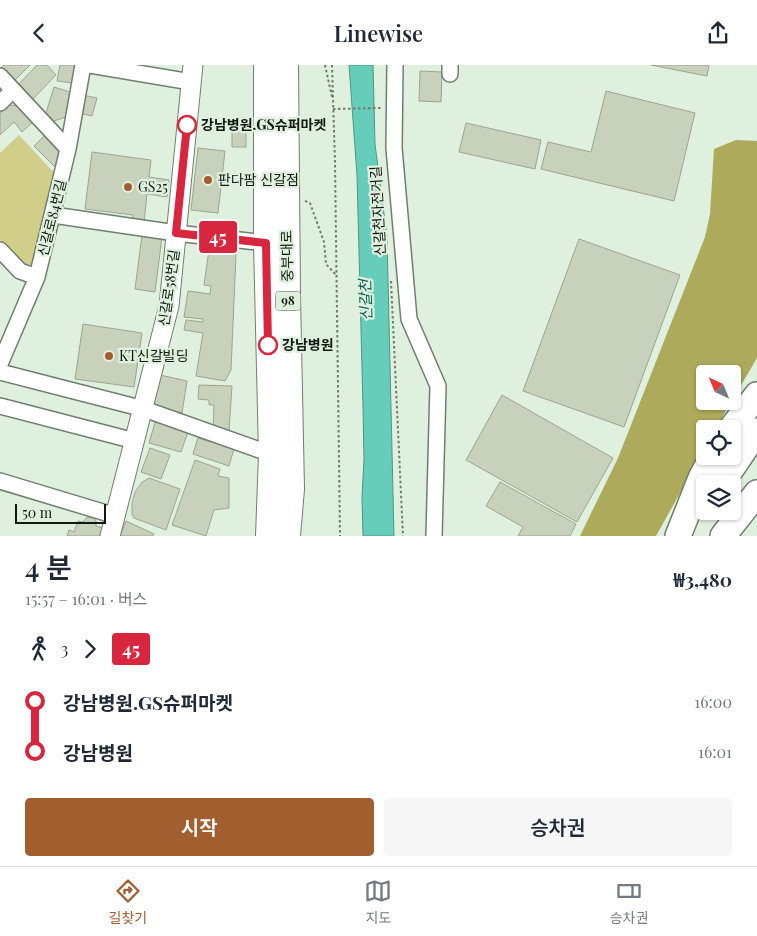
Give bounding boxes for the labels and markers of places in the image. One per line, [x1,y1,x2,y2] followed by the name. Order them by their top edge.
[177,115,197,135] marker: 강남병원.GS슈퍼마켓
[201,115,326,134] place label: 강남병원.GS슈퍼마켓
[218,170,299,189] place label: 판다팜 신갈점
[202,174,214,186] marker: 판다팜 신갈점
[138,177,168,196] place label: GS25
[122,181,134,193] marker: GS25
[258,335,278,355] marker: 강남병원
[282,335,334,354] place label: 강남병원
[119,346,188,365] place label: KT신갈빌딩
[103,350,115,362] marker: KT신갈빌딩

